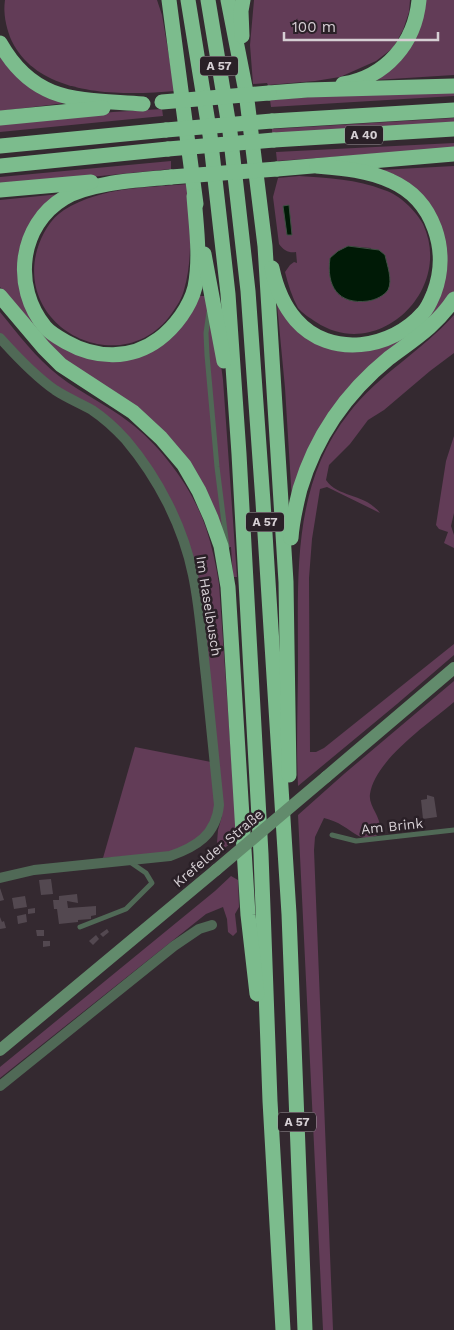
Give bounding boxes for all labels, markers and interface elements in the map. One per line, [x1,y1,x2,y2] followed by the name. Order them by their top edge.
[284,10,438,42] scale bar
[292,18,336,36] text: 100 m
[200,56,238,76] road number: A 57
[345,126,383,144] road number: A 40
[246,512,284,532] road number: A 57
[193,555,225,657] street label: Im Haselbusch
[170,806,266,890] street label: Krefelder Straße
[360,815,424,837] street label: Am Brink
[278,1112,316,1132] road number: A 57

